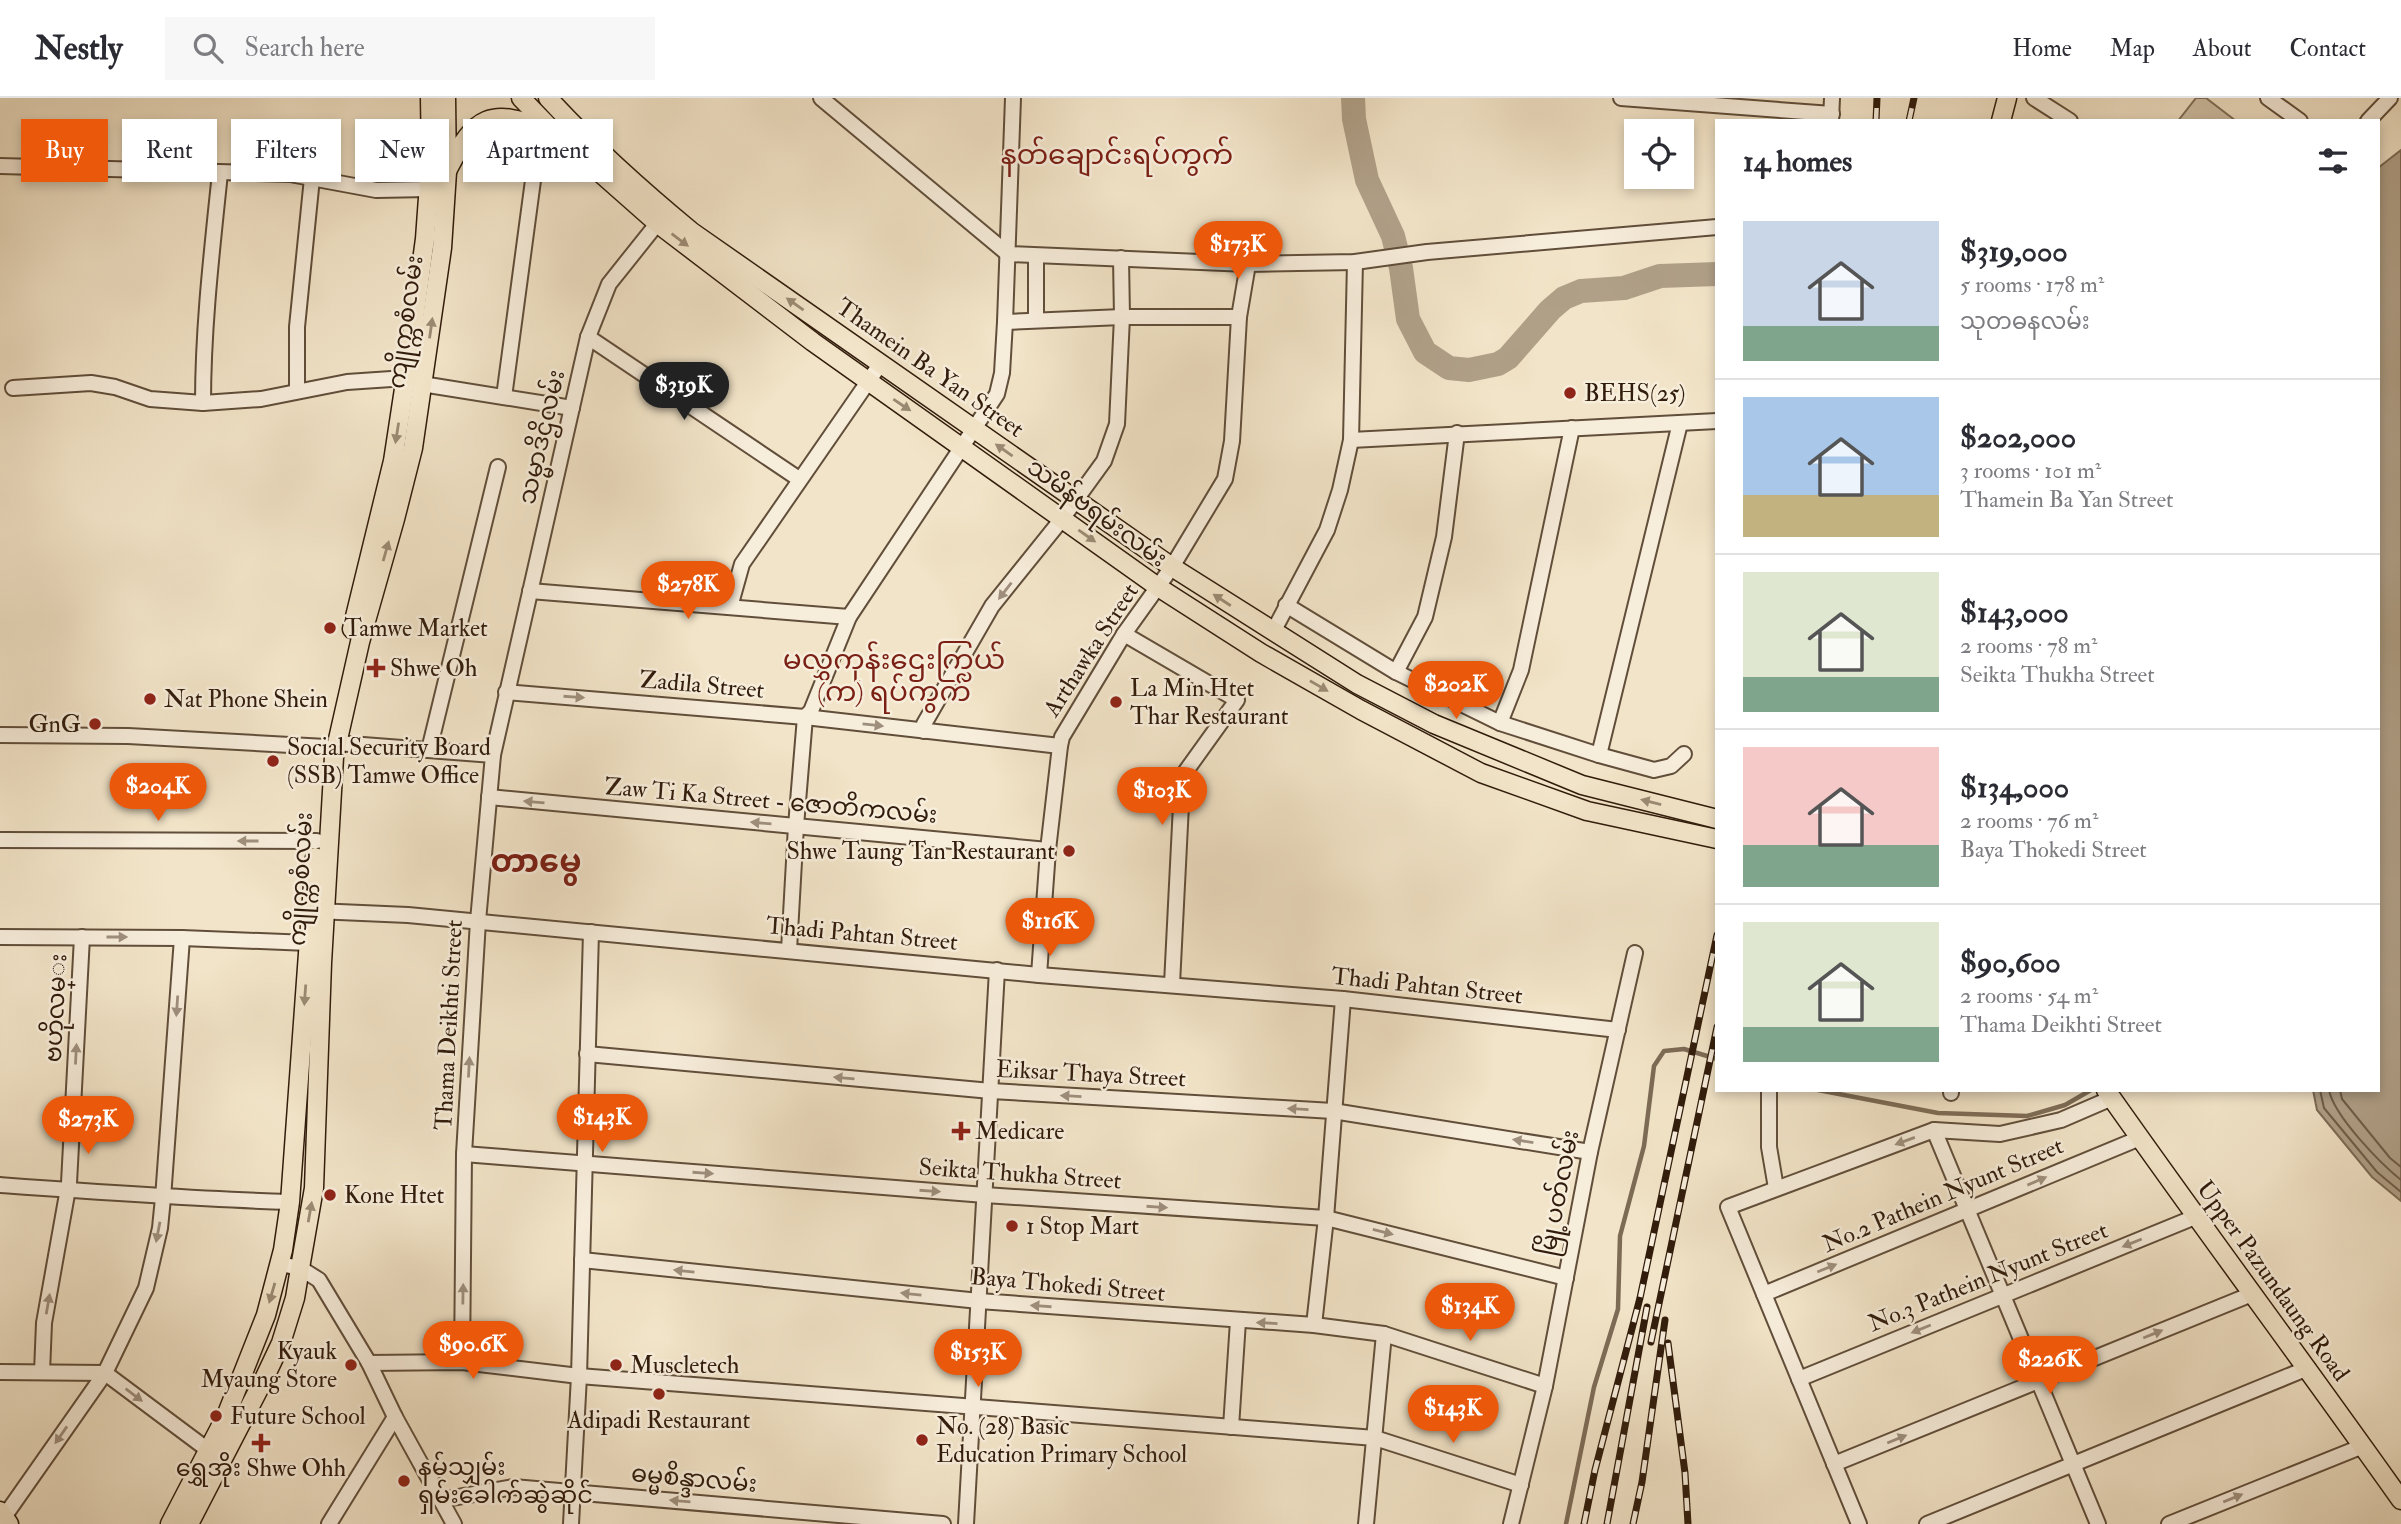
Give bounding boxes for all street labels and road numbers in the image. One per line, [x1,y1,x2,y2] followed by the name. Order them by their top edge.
[380,253,434,391] street label: ကျိုက္ကစံလမ်း
[830,291,1030,445] street label: Thamein Ba Yan Street
[511,367,576,508] street label: သမ္မာဒိဌိလမ်း
[1019,451,1174,577] street label: သမိန်ဗရမ်းလမ်း
[1036,577,1146,723] street label: Arthawka Street
[638,664,766,706] street label: Zadila Street
[603,770,939,831] street label: Zaw Ti Ka Street - ဇောတိကလမ်း
[281,811,323,947] street label: ကျိုက္ကစံလမ်း
[765,910,959,958] street label: Thadi Pahtan Street
[428,919,470,1131] street label: Thama Deikhti Street
[37,953,77,1063] street label: ဗဟိုလမ္း
[1330,961,1524,1011] street label: Thadi Pahtan Street
[995,1054,1187,1094] street label: Eiksar Thaya Street
[1531,1127,1589,1259] street label: မြို့ပတ်လမ်း
[1818,1130,2068,1260] street label: No.2 Pathein Nyunt Street
[918,1151,1123,1197] street label: Seikta Thukha Street
[2190,1174,2356,1388] street label: Upper Pazundaung Road
[1864,1215,2113,1339] street label: No.3 Pathein Nyunt Street
[970,1261,1167,1309] street label: Baya Thokedi Street
[629,1457,758,1504] street label: ဓမ္မစိန္ဒာလမ်း

